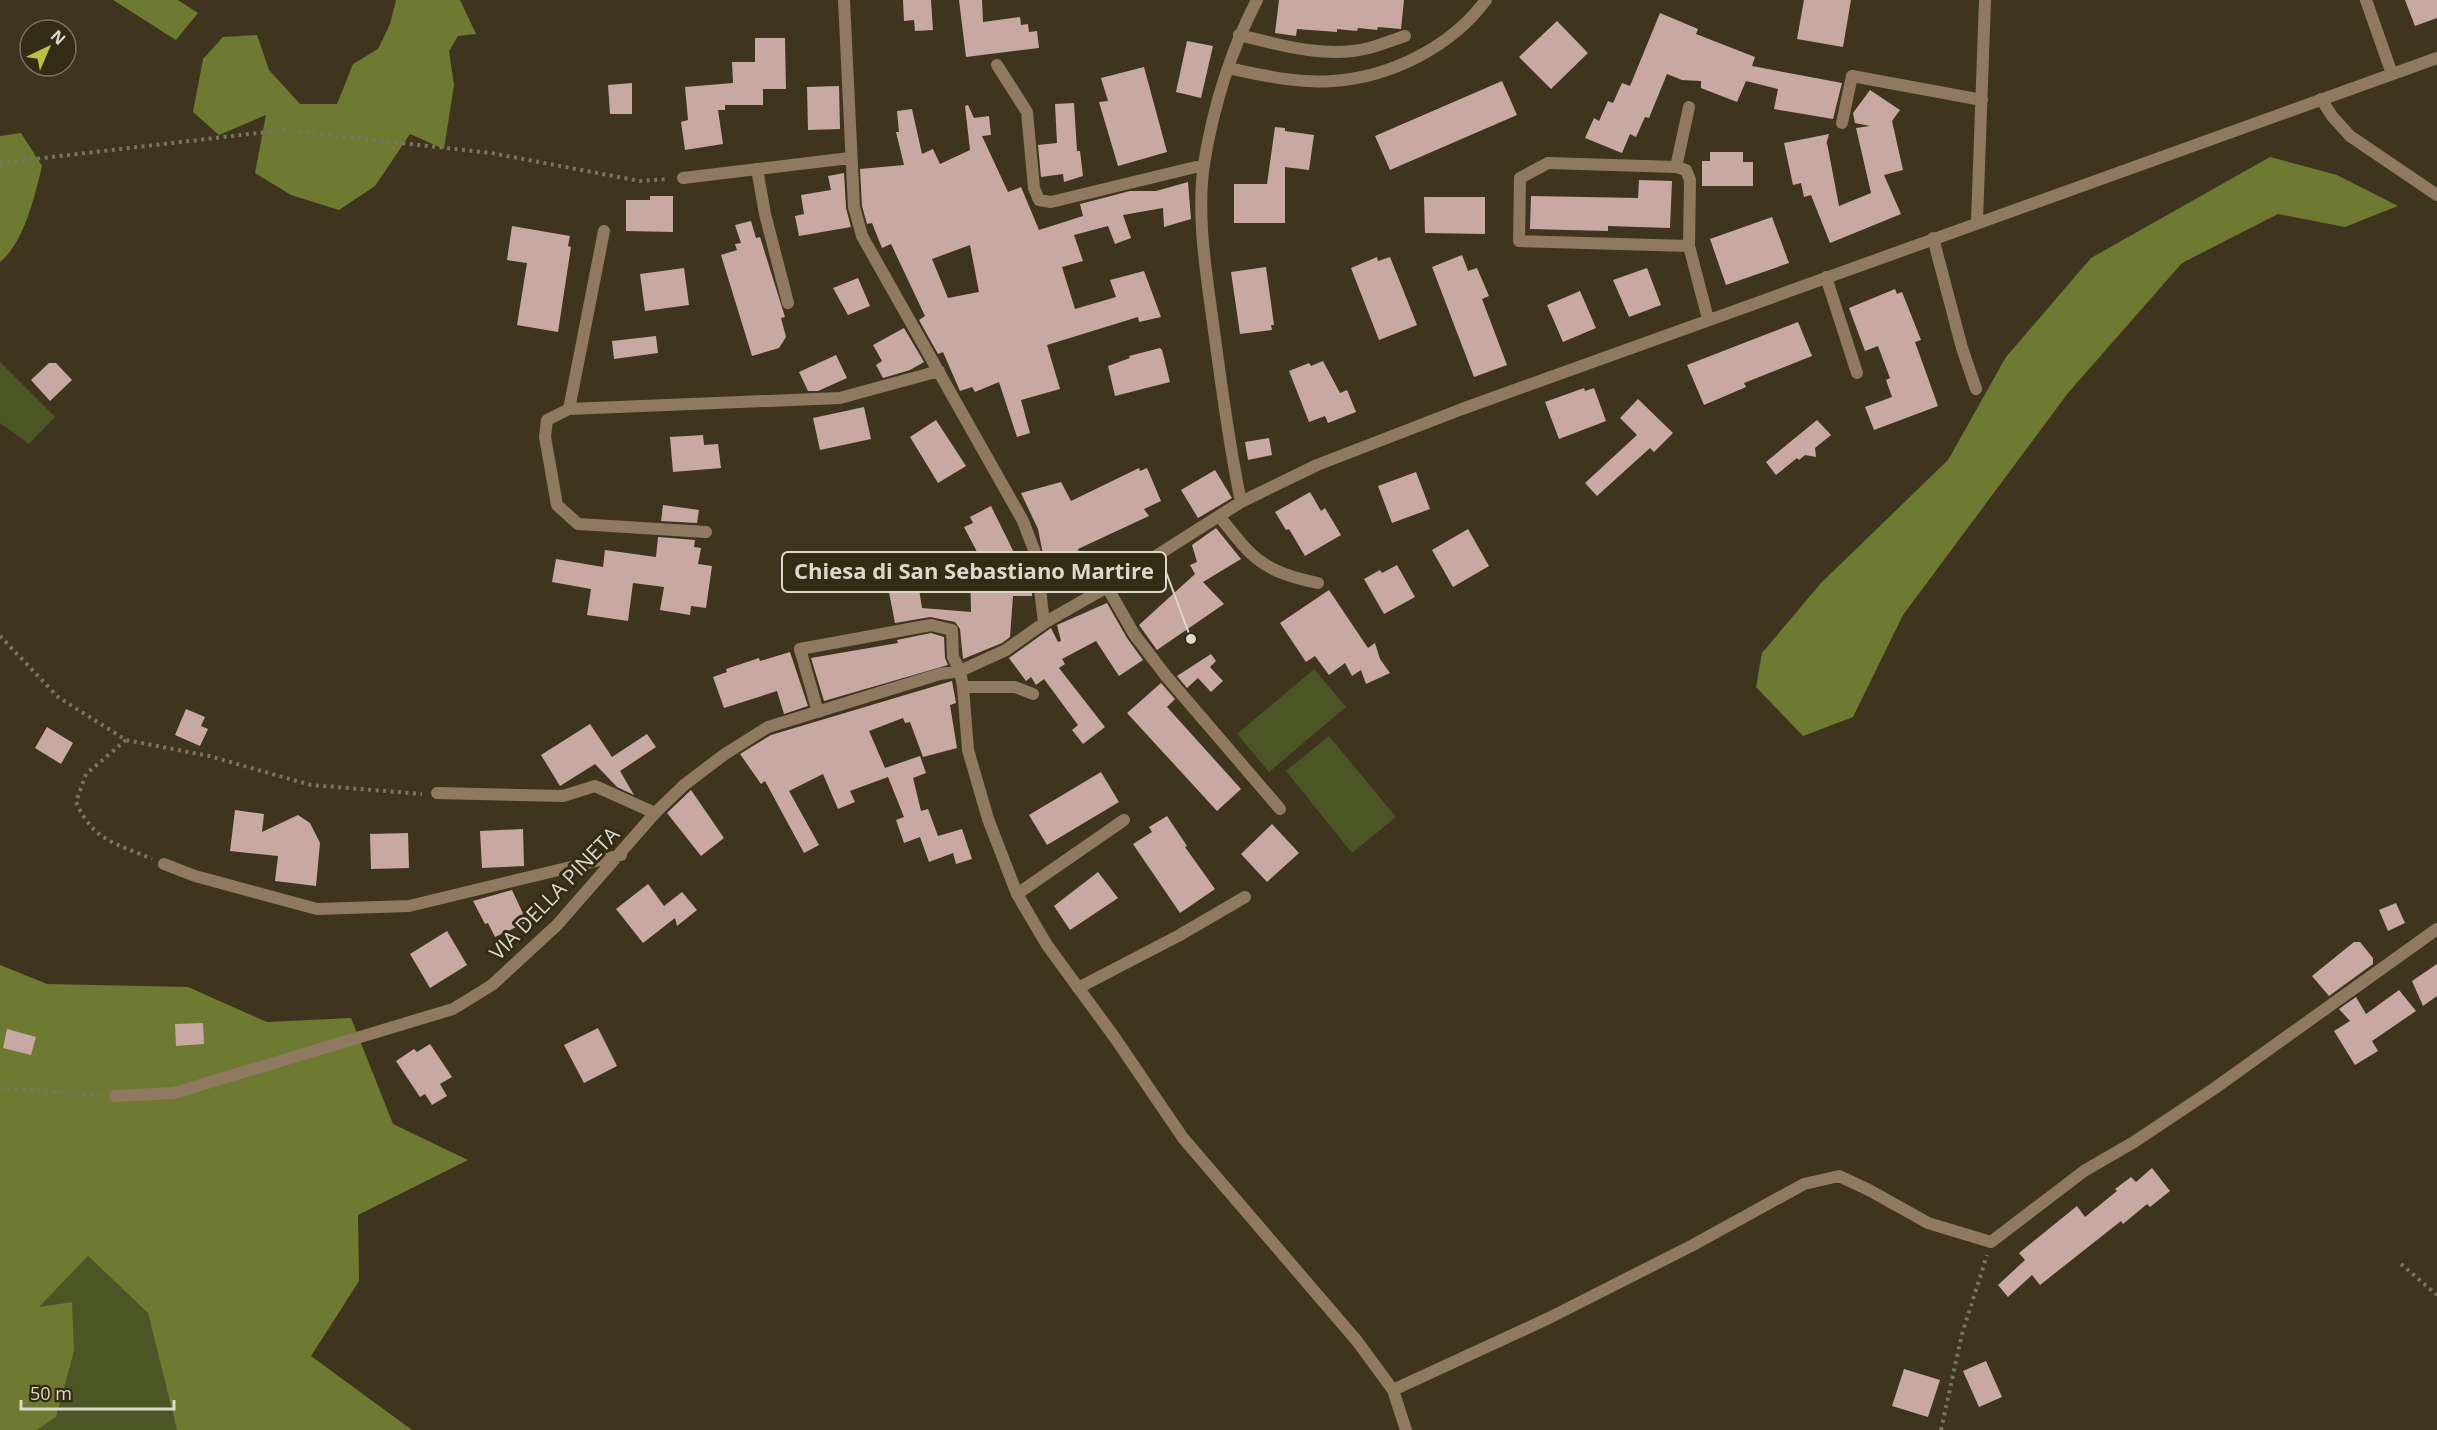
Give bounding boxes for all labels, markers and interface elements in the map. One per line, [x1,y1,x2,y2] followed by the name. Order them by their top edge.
[18,18,78,78] north arrow
[46,25,71,50] text: N
[782,552,1166,592] callout: Chiesa di San Sebastiano Martire
[794,555,1154,585] text: Chiesa di San Sebastiano Martire
[483,820,626,966] street label: VIA DELLA PINETA
[21,1373,174,1411] scale bar
[30,1381,72,1405] text: 50 m

